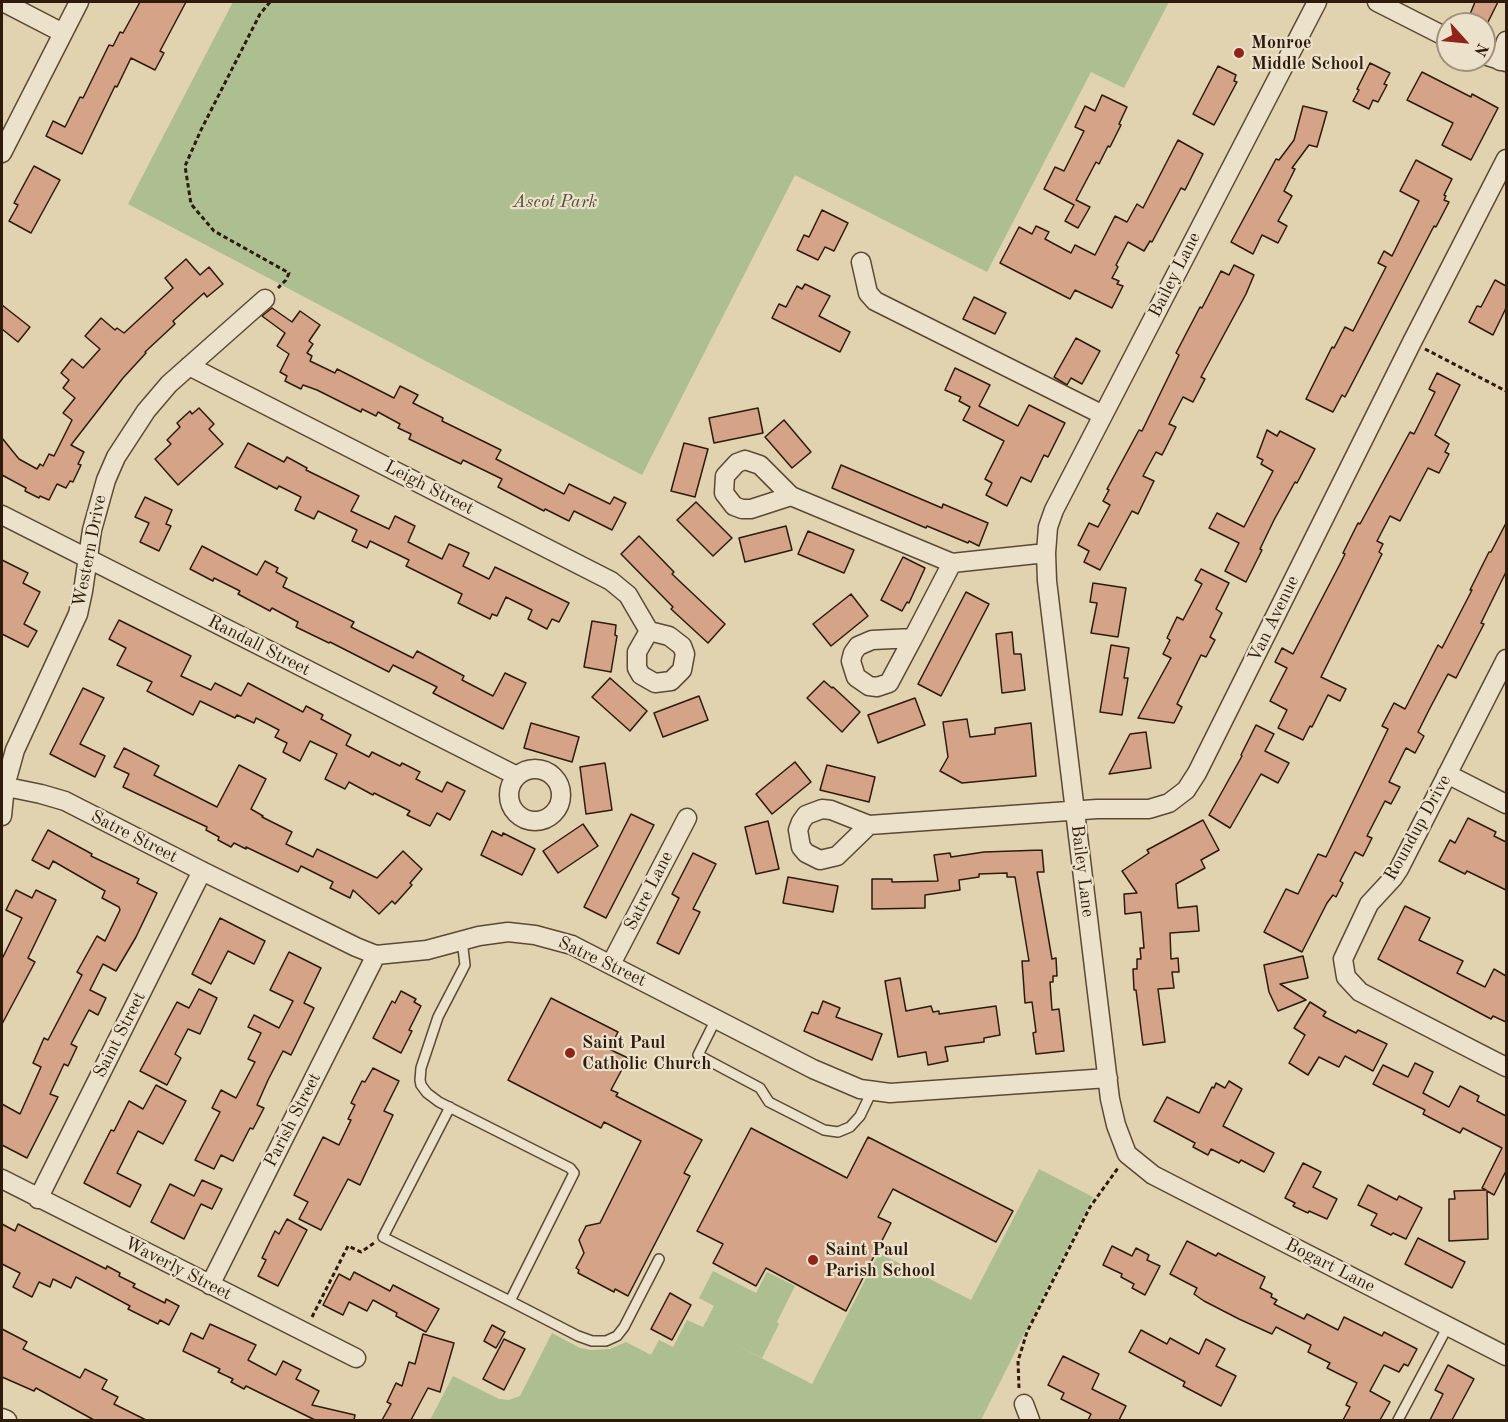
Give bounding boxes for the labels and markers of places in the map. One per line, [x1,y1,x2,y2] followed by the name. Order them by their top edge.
[1251,32,1364,74] place label: Monroe Middle School
[1232,46,1246,60] marker: Monroe Middle School
[582,1032,711,1074] place label: Saint Paul Catholic Church
[563,1046,577,1060] marker: Saint Paul Catholic Church
[825,1239,935,1282] place label: Saint Paul Parish School
[806,1253,820,1267] marker: Saint Paul Parish School

